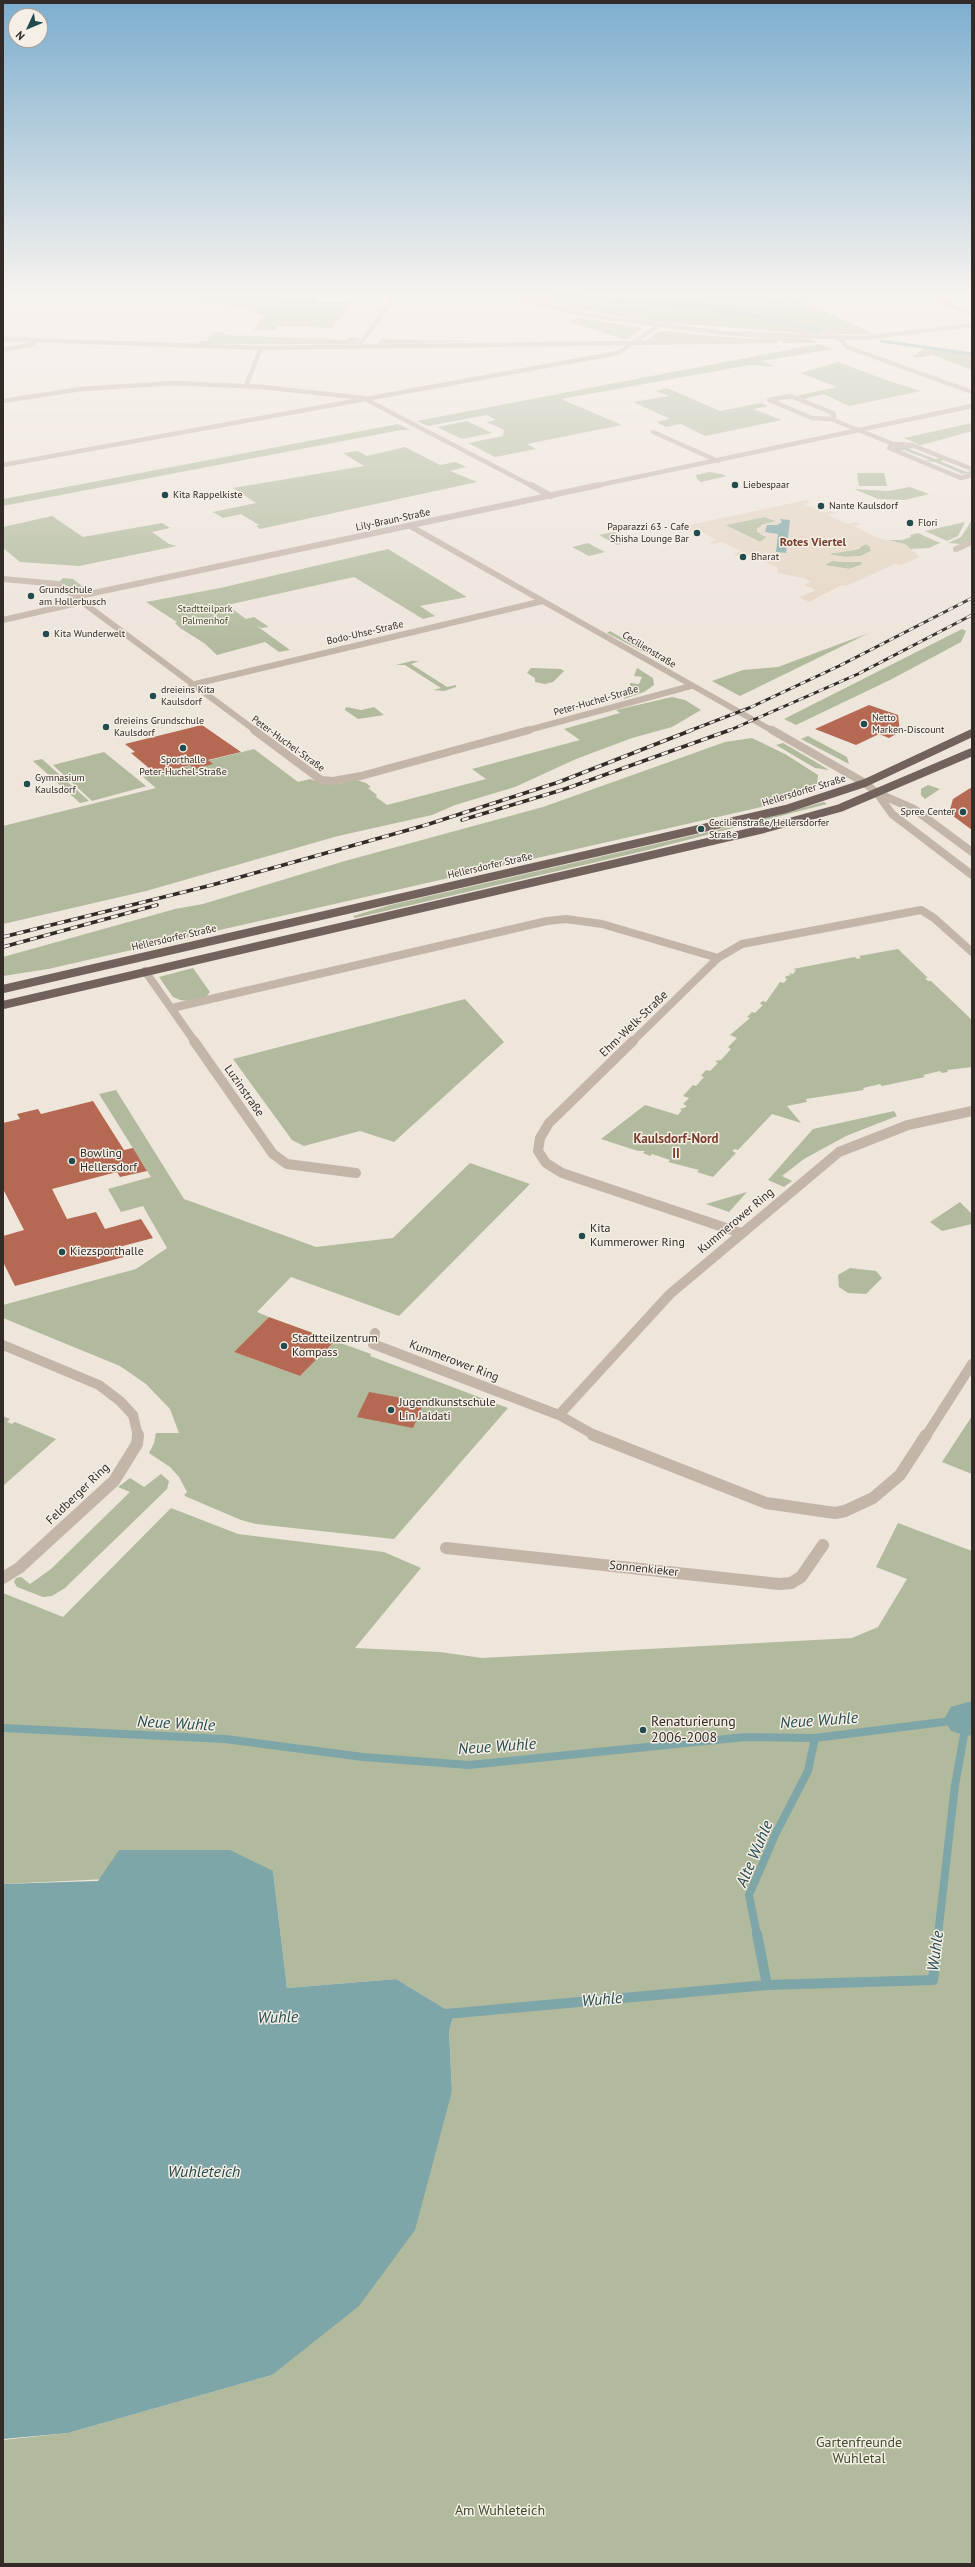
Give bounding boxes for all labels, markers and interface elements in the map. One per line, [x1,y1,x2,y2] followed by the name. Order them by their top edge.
[8,8,48,48] north arrow
[13,28,28,43] text: N
[743,479,789,491] place label: Liebespaar
[730,480,740,490] marker: Liebespaar
[173,489,242,501] place label: Kita Rappelkiste
[160,490,170,500] marker: Kita Rappelkiste
[829,500,898,512] place label: Nante Kaulsdorf
[816,501,826,511] marker: Nante Kaulsdorf
[355,506,431,534] street label: Lily-Braun-Straße
[918,517,938,529] place label: Flori
[905,518,915,528] marker: Flori
[607,521,689,544] place label: Paparazzi 63 - Cafe Shisha Lounge Bar
[692,528,702,538] marker: Paparazzi 63 - Cafe Shisha Lounge Bar
[780,536,846,550] district label: Rotes Viertel
[751,551,779,563] place label: Bharat
[738,552,748,562] marker: Bharat
[39,584,106,608] place label: Grundschule am Hollerbusch
[26,591,36,601] marker: Grundschule am Hollerbusch
[178,603,232,626] park label: Stadtteilpark Palmenhof
[325,618,405,648] street label: Bodo-Uhse-Straße
[54,628,125,640] place label: Kita Wunderwelt
[41,629,51,639] marker: Kita Wunderwelt
[620,629,678,671] street label: Cecilienstraße
[552,683,640,719] street label: Peter-Huchel-Straße
[161,684,215,708] place label: dreieins Kita Kaulsdorf
[148,691,158,701] marker: dreieins Kita Kaulsdorf
[872,712,944,736] place label: Netto Marken-Discount
[249,713,327,775] street label: Peter-Huchel-Straße
[114,715,204,738] place label: dreieins Grundschule Kaulsdorf
[859,719,869,729] marker: Netto Marken-Discount
[101,722,111,732] marker: dreieins Grundschule Kaulsdorf
[178,743,188,753] marker: Sporthalle Peter-Huchel-Straße
[139,754,227,778] place label: Sporthalle Peter-Huchel-Straße
[35,772,85,796] place label: Gymnasium Kaulsdorf
[761,773,847,809] street label: Hellersdorfer Straße
[22,779,32,789] marker: Gymnasium Kaulsdorf
[900,806,955,818] place label: Spree Center
[958,807,968,817] marker: Spree Center
[709,817,829,840] place label: Cecilienstraße/Hellersdorfer Straße
[696,824,706,834] marker: Cecilienstraße/Hellersdorfer Straße
[446,850,534,882] street label: Hellersdorfer Straße
[130,922,218,954] street label: Hellersdorfer Straße
[597,988,671,1060] street label: Ehm-Welk-Straße
[221,1062,267,1120] street label: Luzinstraße
[633,1131,719,1162] district label: Kaulsdorf-Nord II
[80,1147,137,1175] place label: Bowling Hellersdorf
[67,1156,77,1166] marker: Bowling Hellersdorf
[695,1185,777,1257] street label: Kummerower Ring
[590,1222,685,1250] place label: Kita Kummerower Ring
[577,1231,587,1241] marker: Kita Kummerower Ring
[70,1245,144,1259] place label: Kiezsporthalle
[57,1247,67,1257] marker: Kiezsporthalle
[292,1332,378,1360] place label: Stadtteilzentrum Kompass
[407,1337,501,1385] street label: Kummerower Ring
[279,1341,289,1351] marker: Stadtteilzentrum Kompass
[399,1396,496,1424] place label: Jugendkunstschule Lin Jaldati
[386,1405,396,1415] marker: Jugendkunstschule Lin Jaldati
[43,1460,113,1528] street label: Feldberger Ring
[609,1558,679,1580] street label: Sonnenkieker
[779,1709,859,1733] water label: Neue Wuhle
[136,1712,216,1736] water label: Neue Wuhle
[651,1714,736,1746] place label: Renaturierung 2006-2008
[638,1725,648,1735] marker: Renaturierung 2006-2008
[457,1735,537,1759] water label: Neue Wuhle
[732,1818,778,1890] water label: Alte Wuhle
[924,1930,948,1972] water label: Wuhle
[581,1989,623,2011] water label: Wuhle
[257,2008,299,2028] water label: Wuhle
[168,2162,240,2182] water label: Wuhleteich
[816,2435,902,2468] park label: Gartenfreunde Wuhletal
[455,2503,545,2519] park label: Am Wuhleteich

